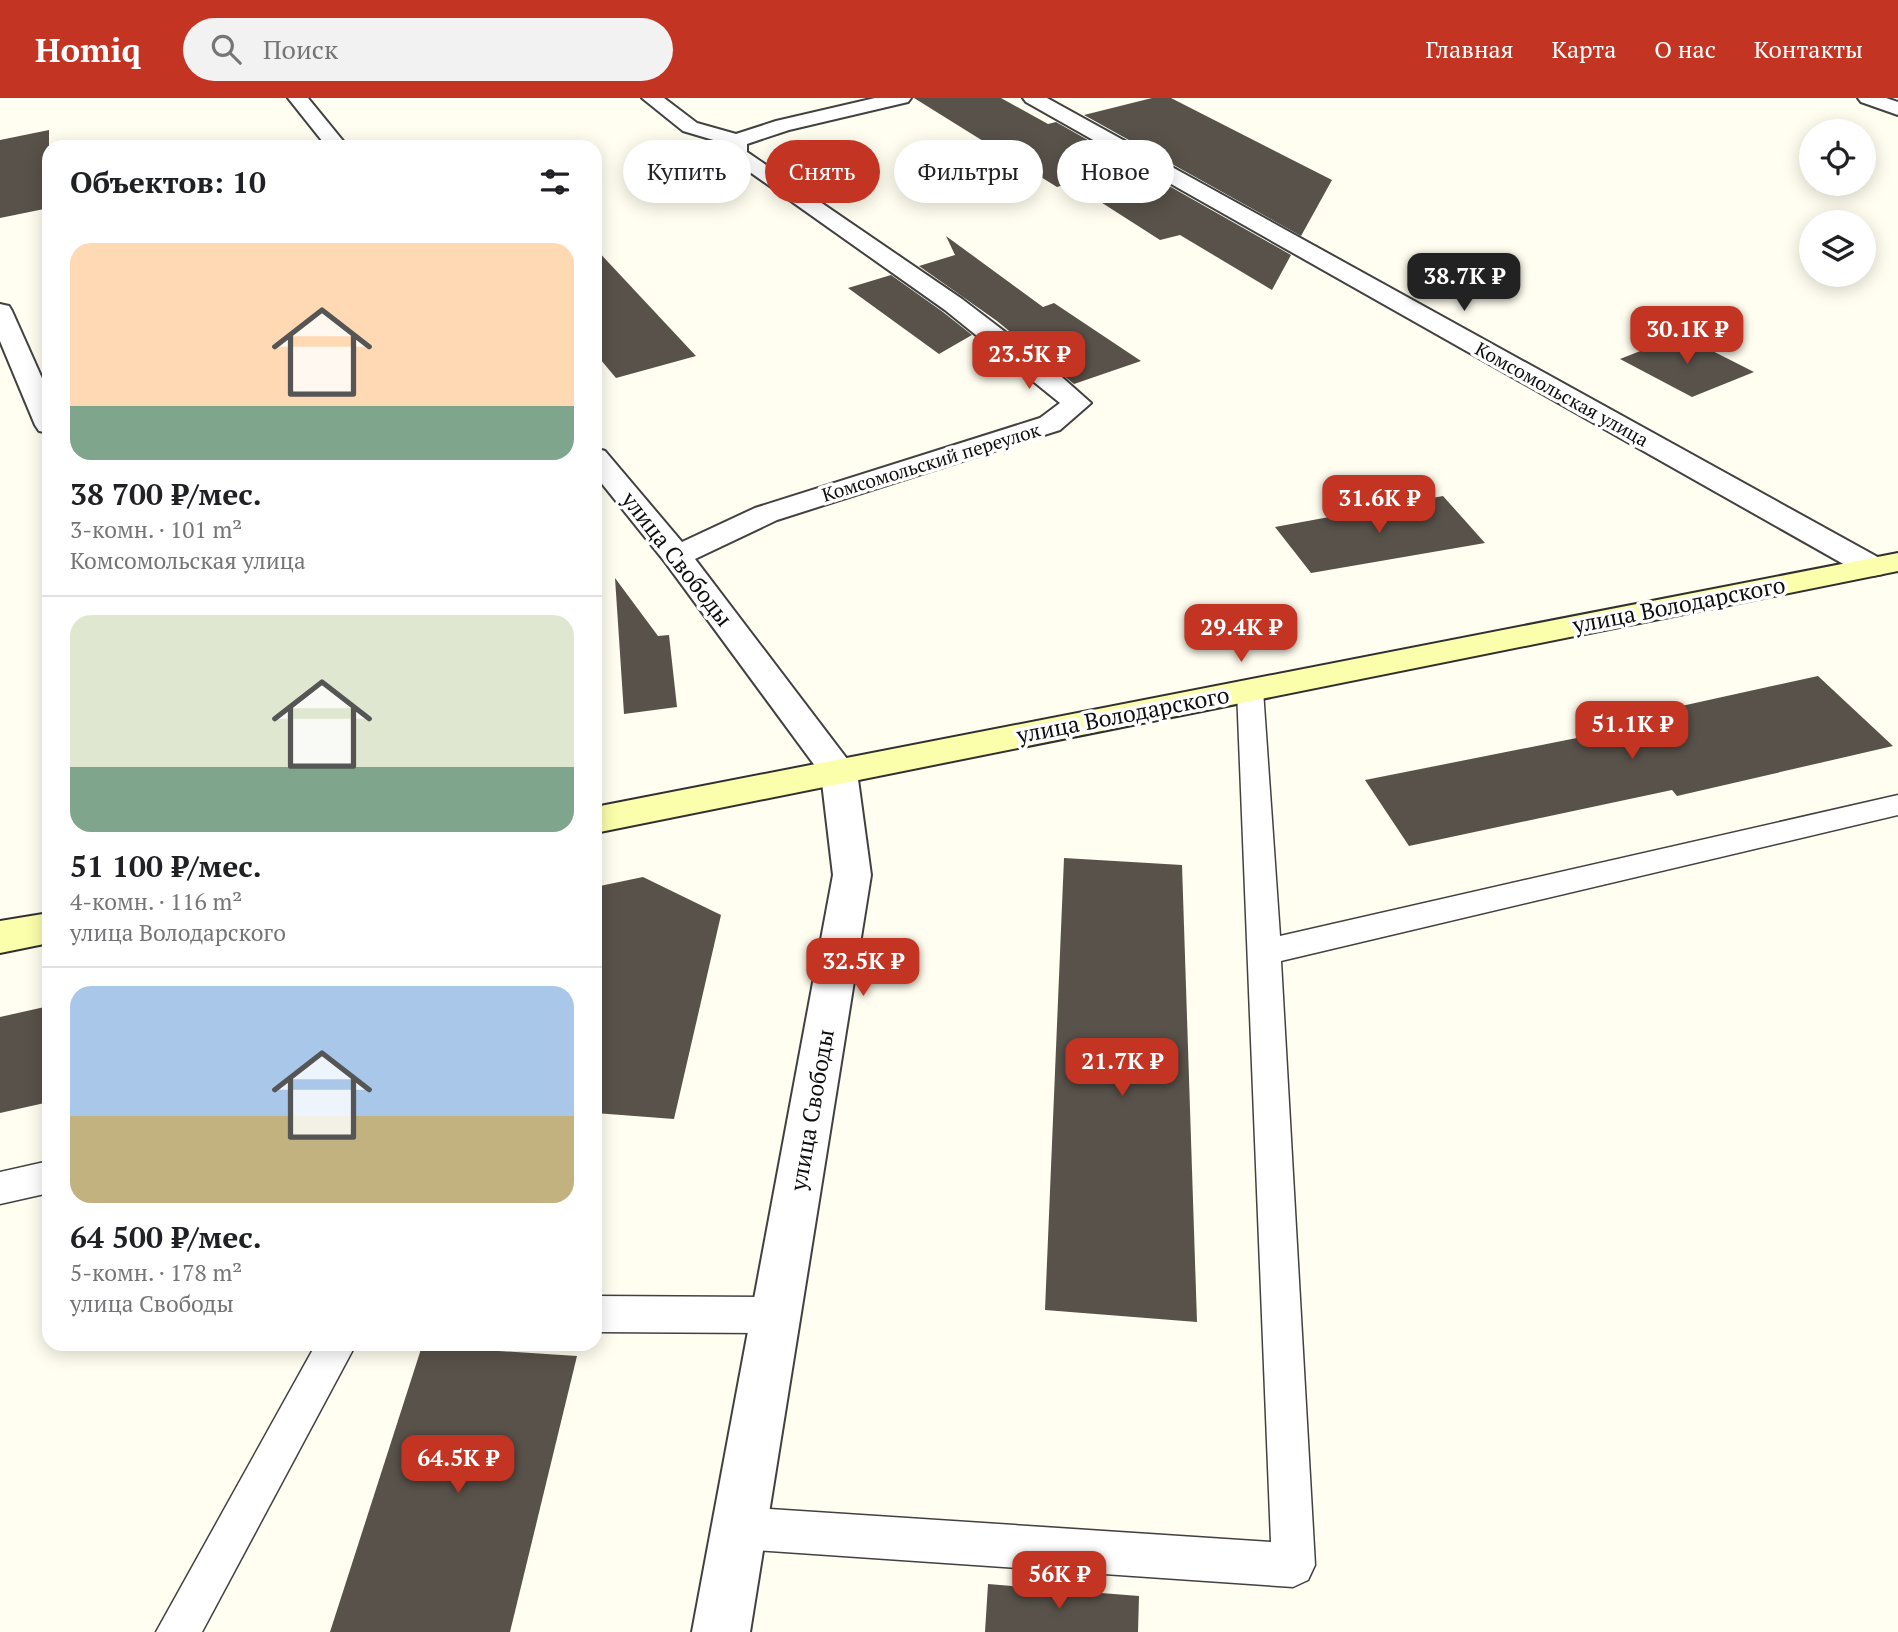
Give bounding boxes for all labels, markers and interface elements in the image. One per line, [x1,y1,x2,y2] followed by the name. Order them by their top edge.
[183,18,673,81] search box
[35,28,141,71] text: Homiq
[207,30,245,68] icon: search
[263,32,338,66] text: Поиск
[1425,33,1513,65] text: Главная
[1551,33,1616,65] text: Карта
[1654,33,1716,65] text: О нас
[1754,33,1863,65] text: Контакты
[1799,119,1876,287] map controls
[1799,119,1876,196] button: locate
[623,140,751,203] chip: Купить
[765,140,880,203] chip: Снять
[894,140,1043,203] chip: Фильтры
[1057,140,1174,203] chip: Новое
[70,162,266,202] text: Объектов: 10
[536,163,574,201] icon: filters
[1799,210,1876,287] button: layers
[1399,254,1529,313] pin: 38.7K ₽
[1423,260,1505,291] text: 38.7K ₽
[259,289,385,415] icon: home
[1622,306,1752,366] pin: 30.1K ₽
[1646,313,1728,344] text: 30.1K ₽
[964,331,1094,391] pin: 23.5K ₽
[1471,335,1654,452] street label: Комсомольская улица
[988,338,1070,369] text: 23.5K ₽
[819,416,1044,507] street label: Комсомольский переулок
[70,474,262,514] text: 38 700 ₽/мес.
[1314,476,1444,535] pin: 31.6K ₽
[1338,482,1420,513] text: 31.6K ₽
[614,484,740,633] street label: улица Свободы
[70,514,242,545] text: 3-комн. · 101 m²
[70,545,306,576] text: Комсомольская улица
[1569,569,1788,641] street label: улица Володарского
[1176,604,1306,664] pin: 29.4K ₽
[1200,611,1282,642] text: 29.4K ₽
[259,661,385,787] icon: home
[1013,679,1232,751] street label: улица Володарского
[1567,702,1697,761] pin: 51.1K ₽
[1591,708,1673,739] text: 51.1K ₽
[70,846,262,886] text: 51 100 ₽/мес.
[70,886,242,917] text: 4-комн. · 116 m²
[70,917,286,948] text: улица Володарского
[798,939,928,998] pin: 32.5K ₽
[822,945,904,976] text: 32.5K ₽
[782,1027,841,1194] street label: улица Свободы
[259,1032,385,1158] icon: home
[1057,1038,1187,1098] pin: 21.7K ₽
[1081,1045,1163,1076] text: 21.7K ₽
[70,1217,262,1257] text: 64 500 ₽/мес.
[70,1257,242,1288] text: 5-комн. · 178 m²
[70,1288,234,1319] text: улица Свободы
[393,1436,523,1495] pin: 64.5K ₽
[417,1442,499,1473] text: 64.5K ₽
[1010,1552,1108,1611] pin: 56K ₽
[1028,1558,1090,1589] text: 56K ₽

